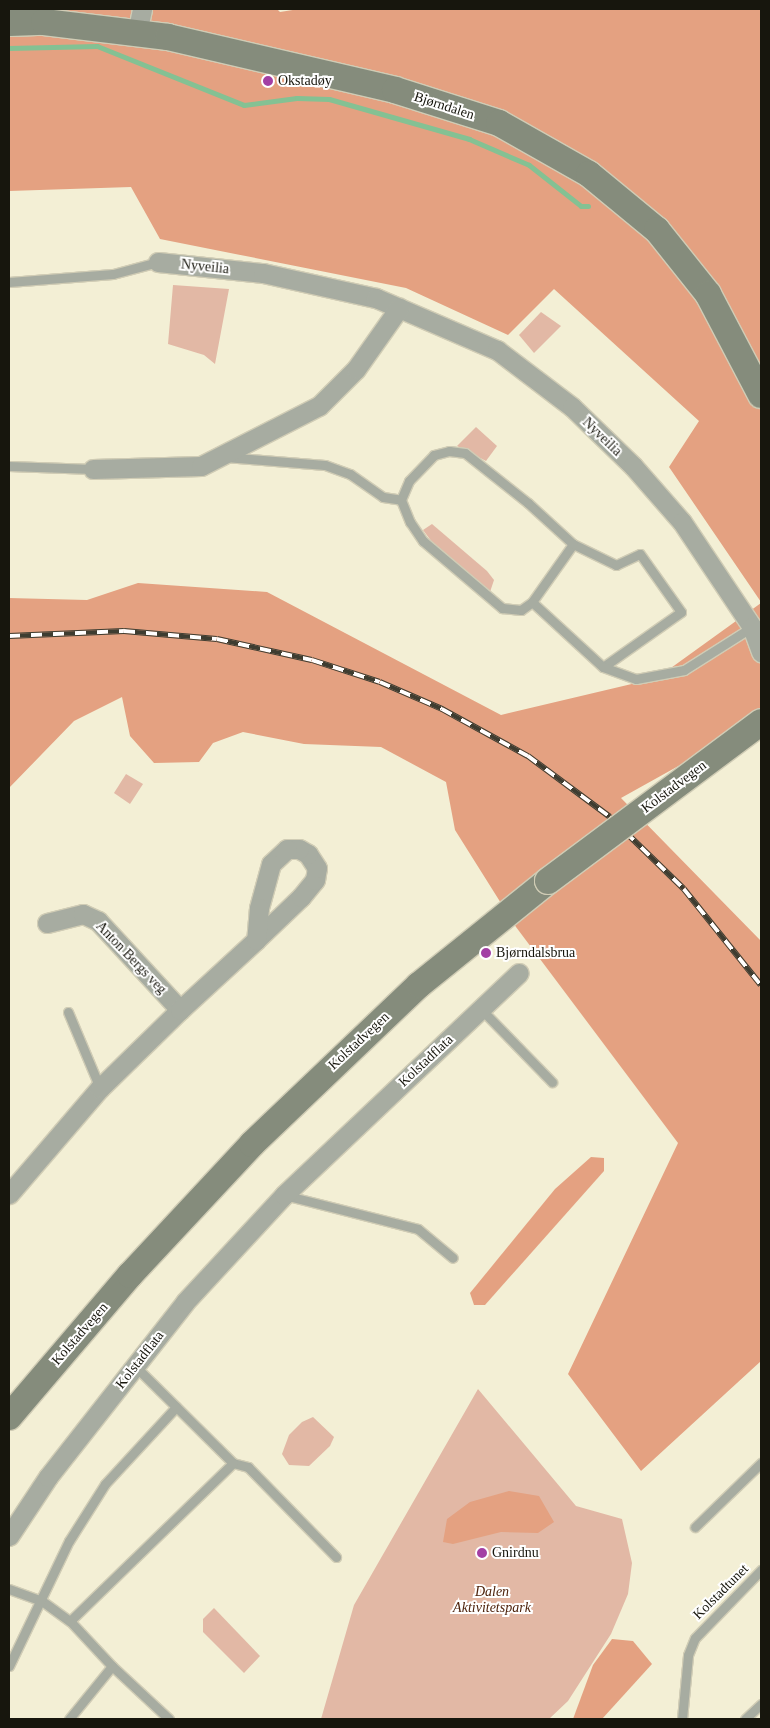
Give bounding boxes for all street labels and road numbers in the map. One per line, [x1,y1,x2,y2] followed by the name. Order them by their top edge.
[412,88,476,124] street label: Bjørndalen
[180,256,230,278] street label: Nyveilia
[579,414,625,460] street label: Nyveilia
[638,757,710,817] street label: Kolstadvegen
[92,918,170,998] street label: Anton Bergs veg
[325,1009,393,1073] street label: Kolstadvegen
[395,1032,457,1090] street label: Kolstadflata
[48,1299,112,1369] street label: Kolstadvegen
[112,1328,168,1392] street label: Kolstadflata
[690,1561,752,1623] street label: Kolstadtunet

